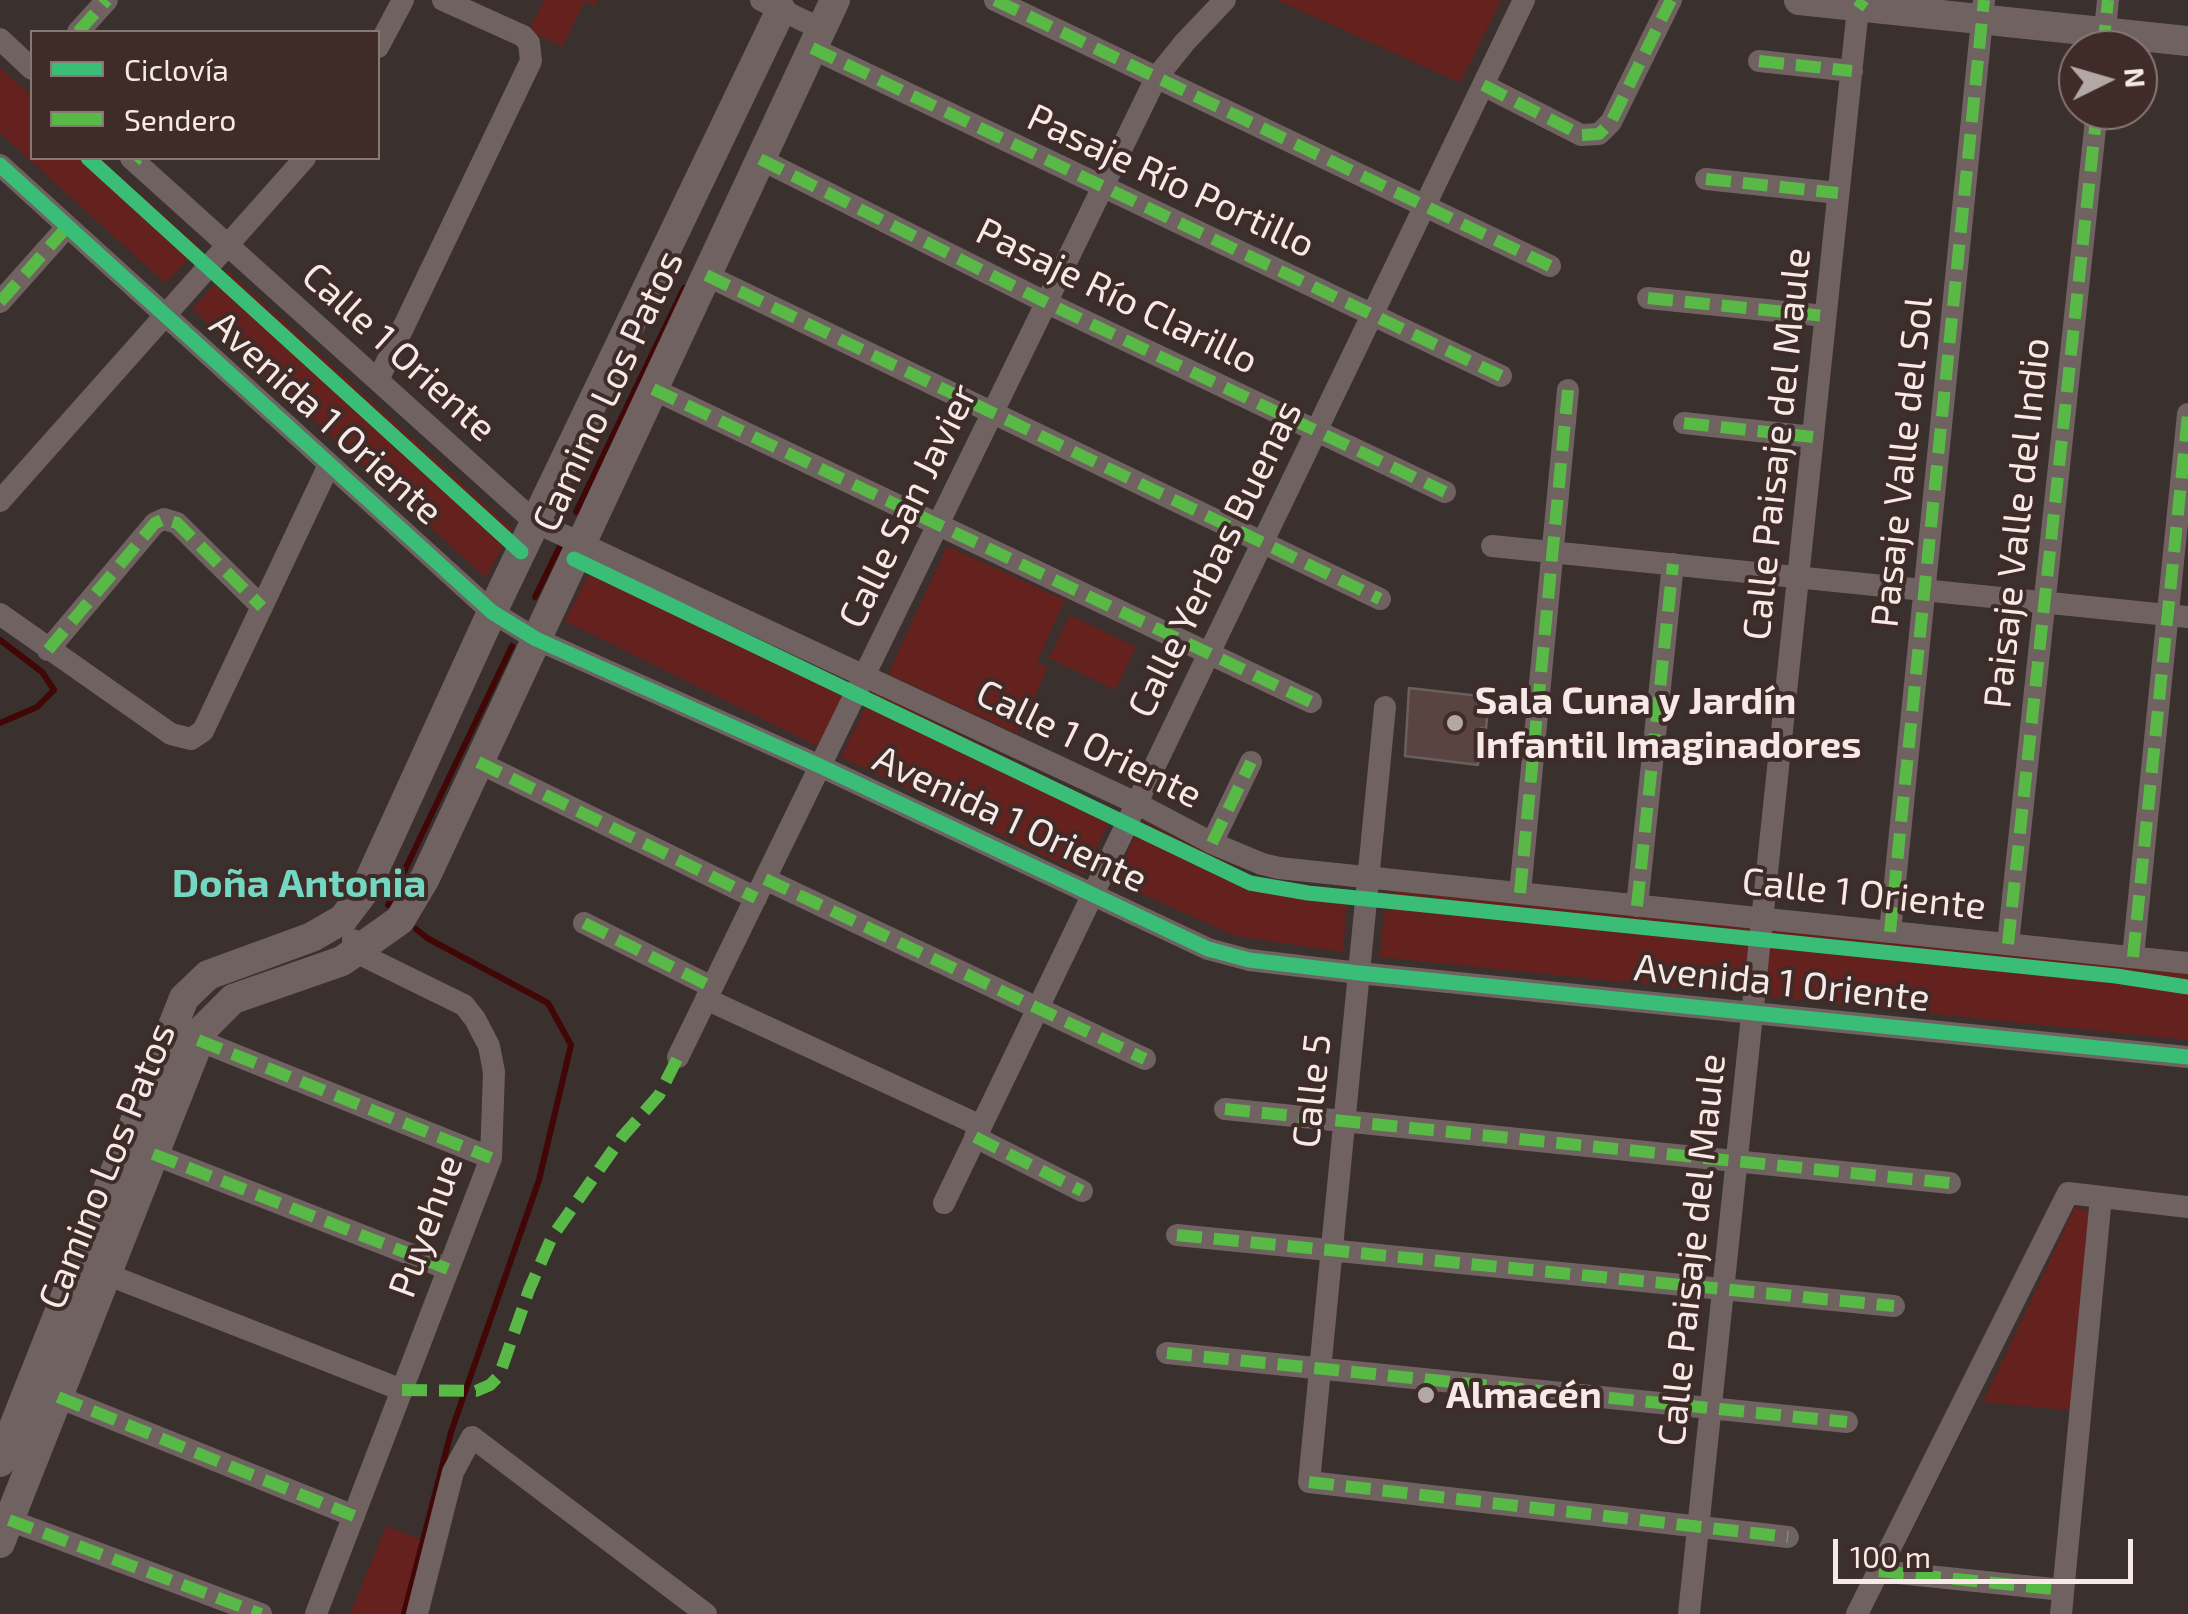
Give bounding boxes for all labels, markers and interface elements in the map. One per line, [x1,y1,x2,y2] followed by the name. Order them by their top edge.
[30,30,380,160] legend
[2058,30,2158,130] north arrow
[124,51,229,87] text: Ciclovía
[2118,66,2154,89] text: N
[1020,94,1322,268] street label: Pasaje Río Portillo
[124,101,236,137] text: Sendero
[969,208,1265,384] street label: Pasaje Río Clarillo
[523,243,693,539] street label: Camino Los Patos
[1734,245,1820,643] street label: Calle Paisaje del Maule
[293,253,505,451] street label: Calle 1 Oriente
[1862,294,1942,630] street label: Pasaje Valle del Sol
[200,302,452,534] street label: Avenida 1 Oriente
[1975,336,2059,710] street label: Paisaje Valle del Indio
[829,377,987,635] street label: Calle San Javier
[1118,393,1312,725] street label: Calle Yerbas Buenas
[969,670,1209,818] street label: Calle 1 Oriente
[1475,678,1861,768] place label: Sala Cuna y Jardín Infantil Imaginadores
[1444,712,1466,734] marker: Sala Cuna y Jardín Infantil Imaginadores
[866,736,1154,902] street label: Avenida 1 Oriente
[1740,859,1988,929] street label: Calle 1 Oriente
[172,860,426,908] district label: Doña Antonia
[1632,945,1932,1021] street label: Avenida 1 Oriente
[29,1016,185,1316] street label: Camino Los Patos
[1283,1032,1341,1150] street label: Calle 5
[1649,1051,1735,1449] street label: Calle Paisaje del Maule
[379,1148,473,1304] street label: Puyehue
[1446,1372,1602,1418] place label: Almacén
[1415,1384,1437,1406] marker: Almacén
[1838,1519,2138,1581] scale bar
[1850,1538,1931,1574] text: 100 m

